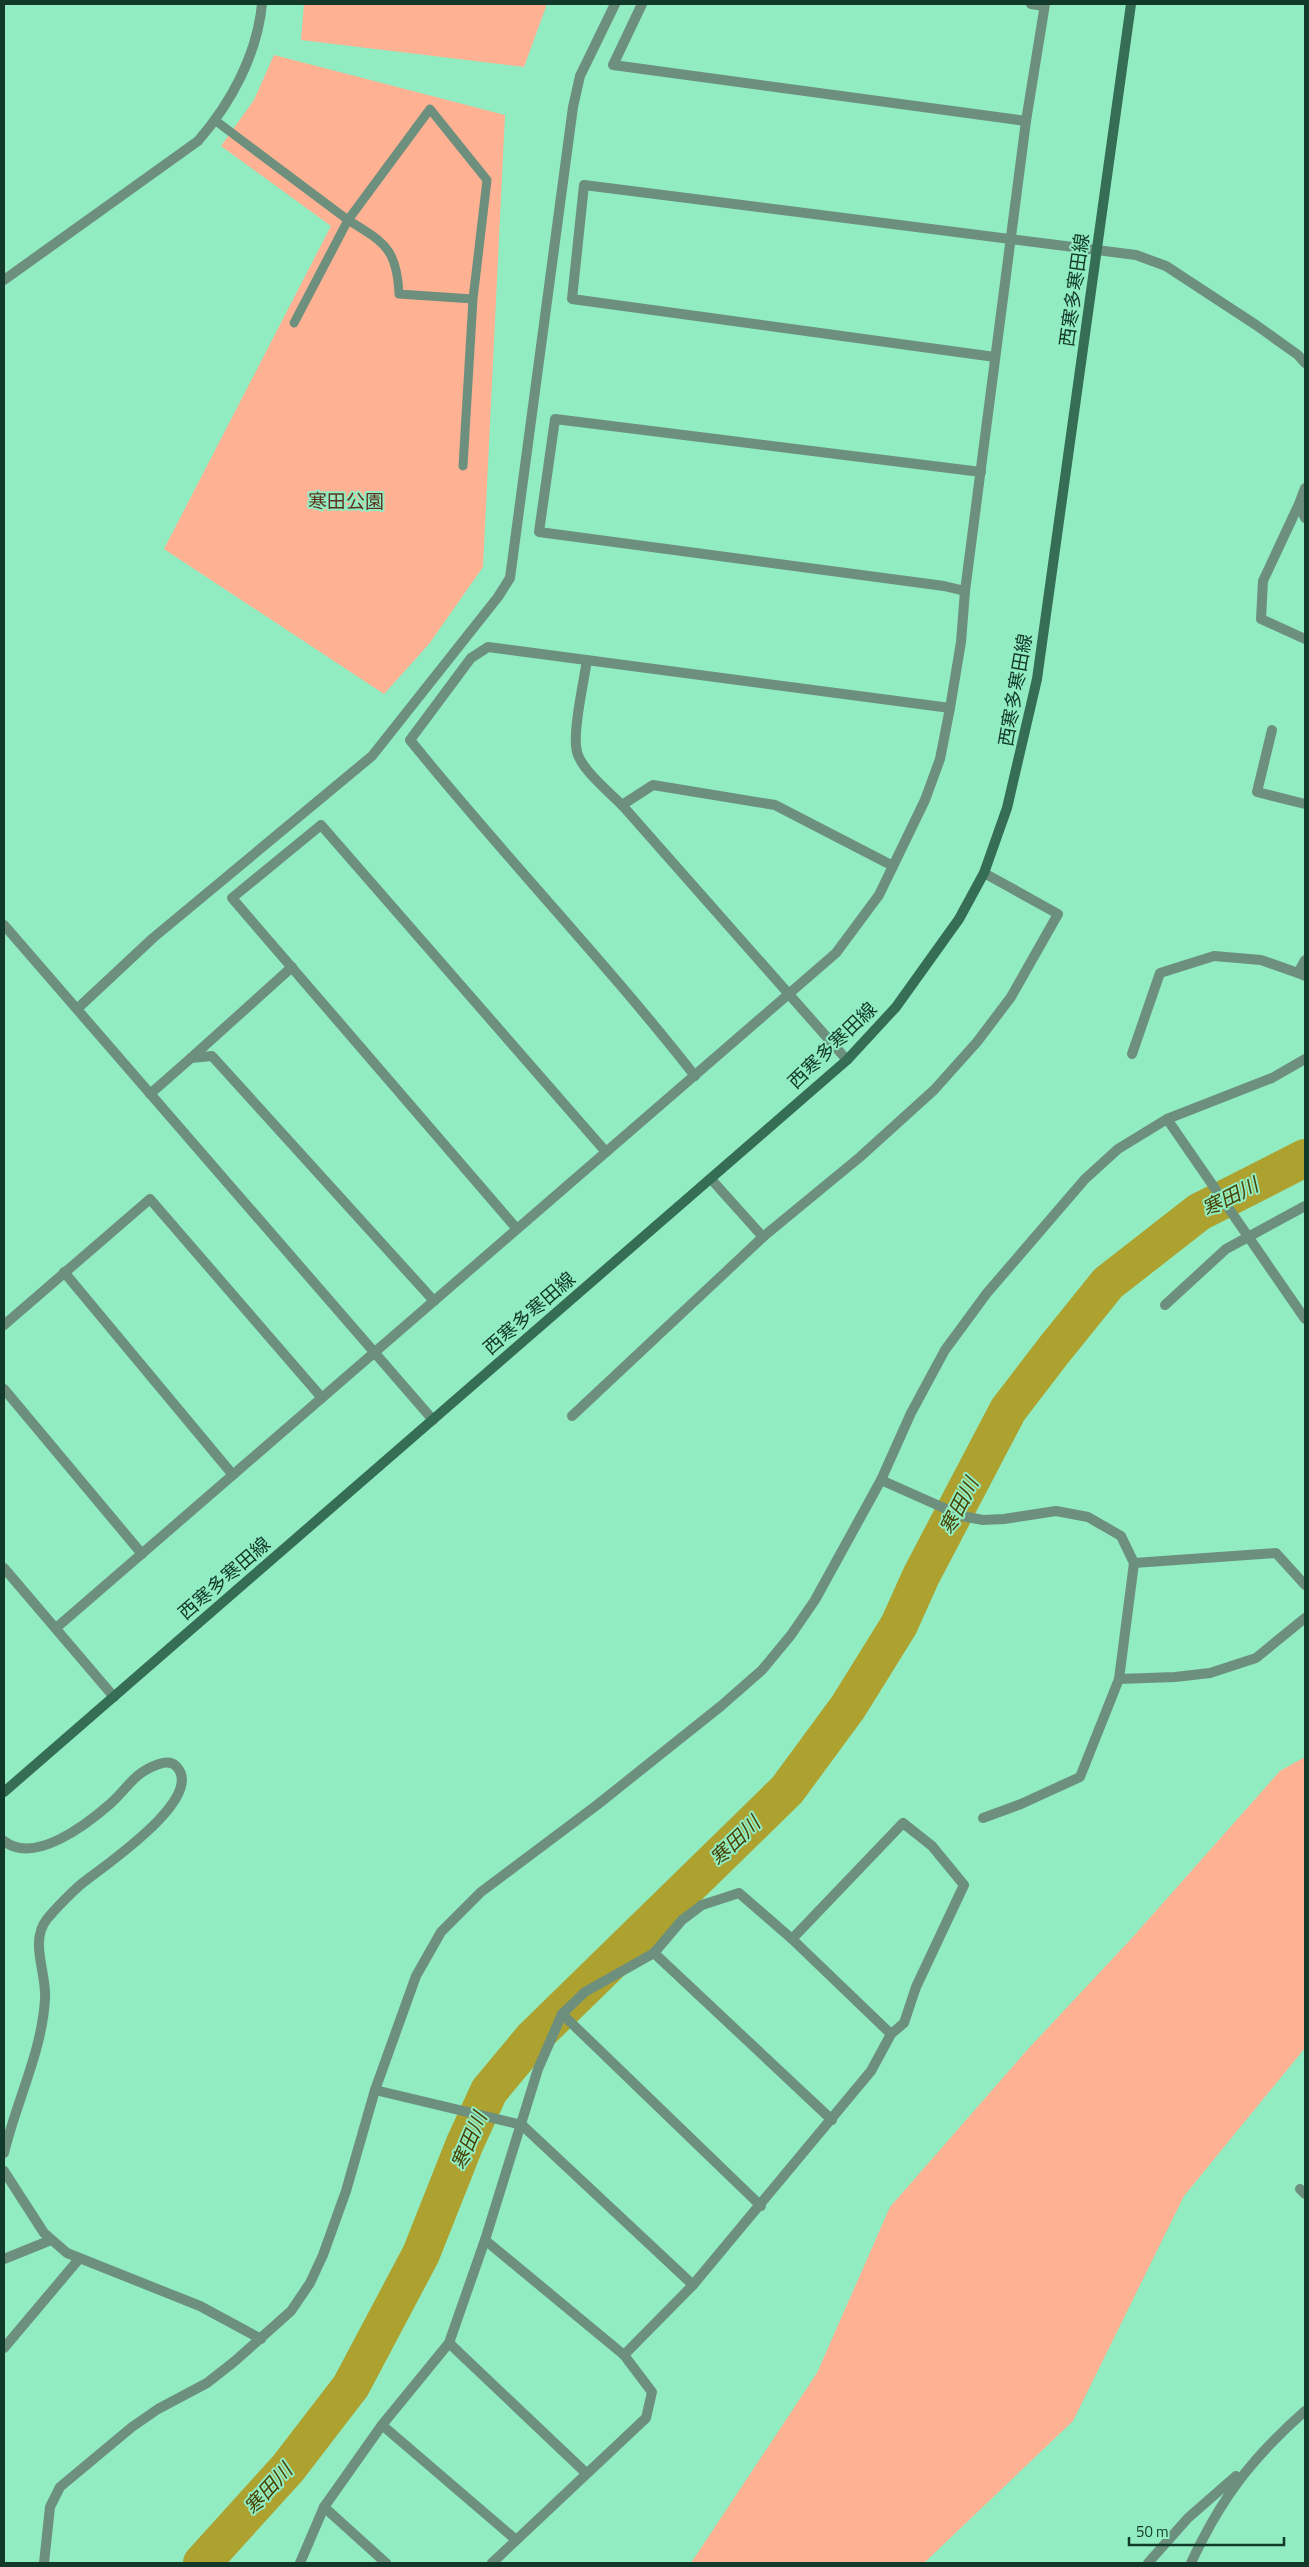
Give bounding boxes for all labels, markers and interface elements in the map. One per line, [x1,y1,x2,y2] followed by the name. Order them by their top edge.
[1051,231,1096,348] street label: 西寒多寒田線
[308,486,384,515] park label: 寒田公園
[990,631,1039,749] street label: 西寒多寒田線
[781,995,883,1095] street label: 西寒多寒田線
[1196,1168,1265,1224] water label: 寒田川
[476,1264,581,1361] street label: 西寒多寒田線
[931,1470,987,1540] water label: 寒田川
[171,1529,276,1626] street label: 西寒多寒田線
[702,1807,768,1873] water label: 寒田川
[443,2105,495,2174] water label: 寒田川
[236,2455,301,2521] water label: 寒田川
[1129,2514,1284,2546] scale bar
[1136,2520,1169,2543] text: 50 m

